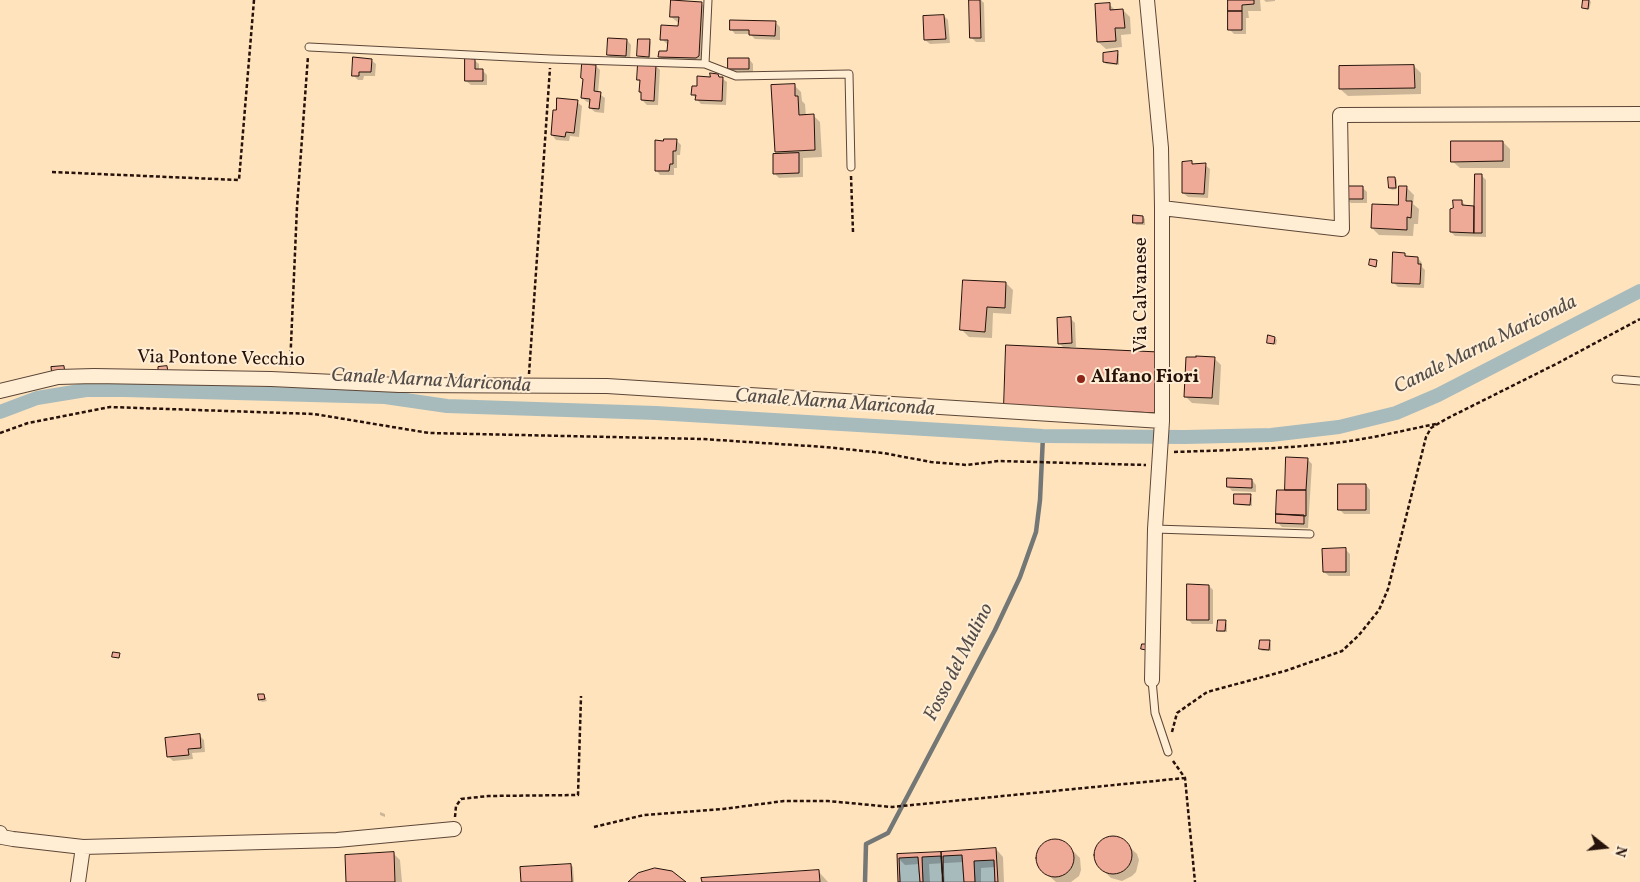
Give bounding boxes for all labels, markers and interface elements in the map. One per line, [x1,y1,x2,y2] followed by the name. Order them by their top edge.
[1132,237,1154,353] street label: Via Calvanese
[1391,291,1581,401] water label: Canale Marna Mariconda
[137,347,305,373] street label: Via Pontone Vecchio
[330,365,532,399] water label: Canale Marna Mariconda
[1091,368,1199,390] place label: Alfano Fiori
[1075,373,1087,385] marker: Alfano Fiori
[734,385,936,423] water label: Canale Marna Mariconda
[920,600,1000,726] water label: Fosso del Mulino
[1580,822,1630,872] north arrow
[1609,844,1630,859] text: N

